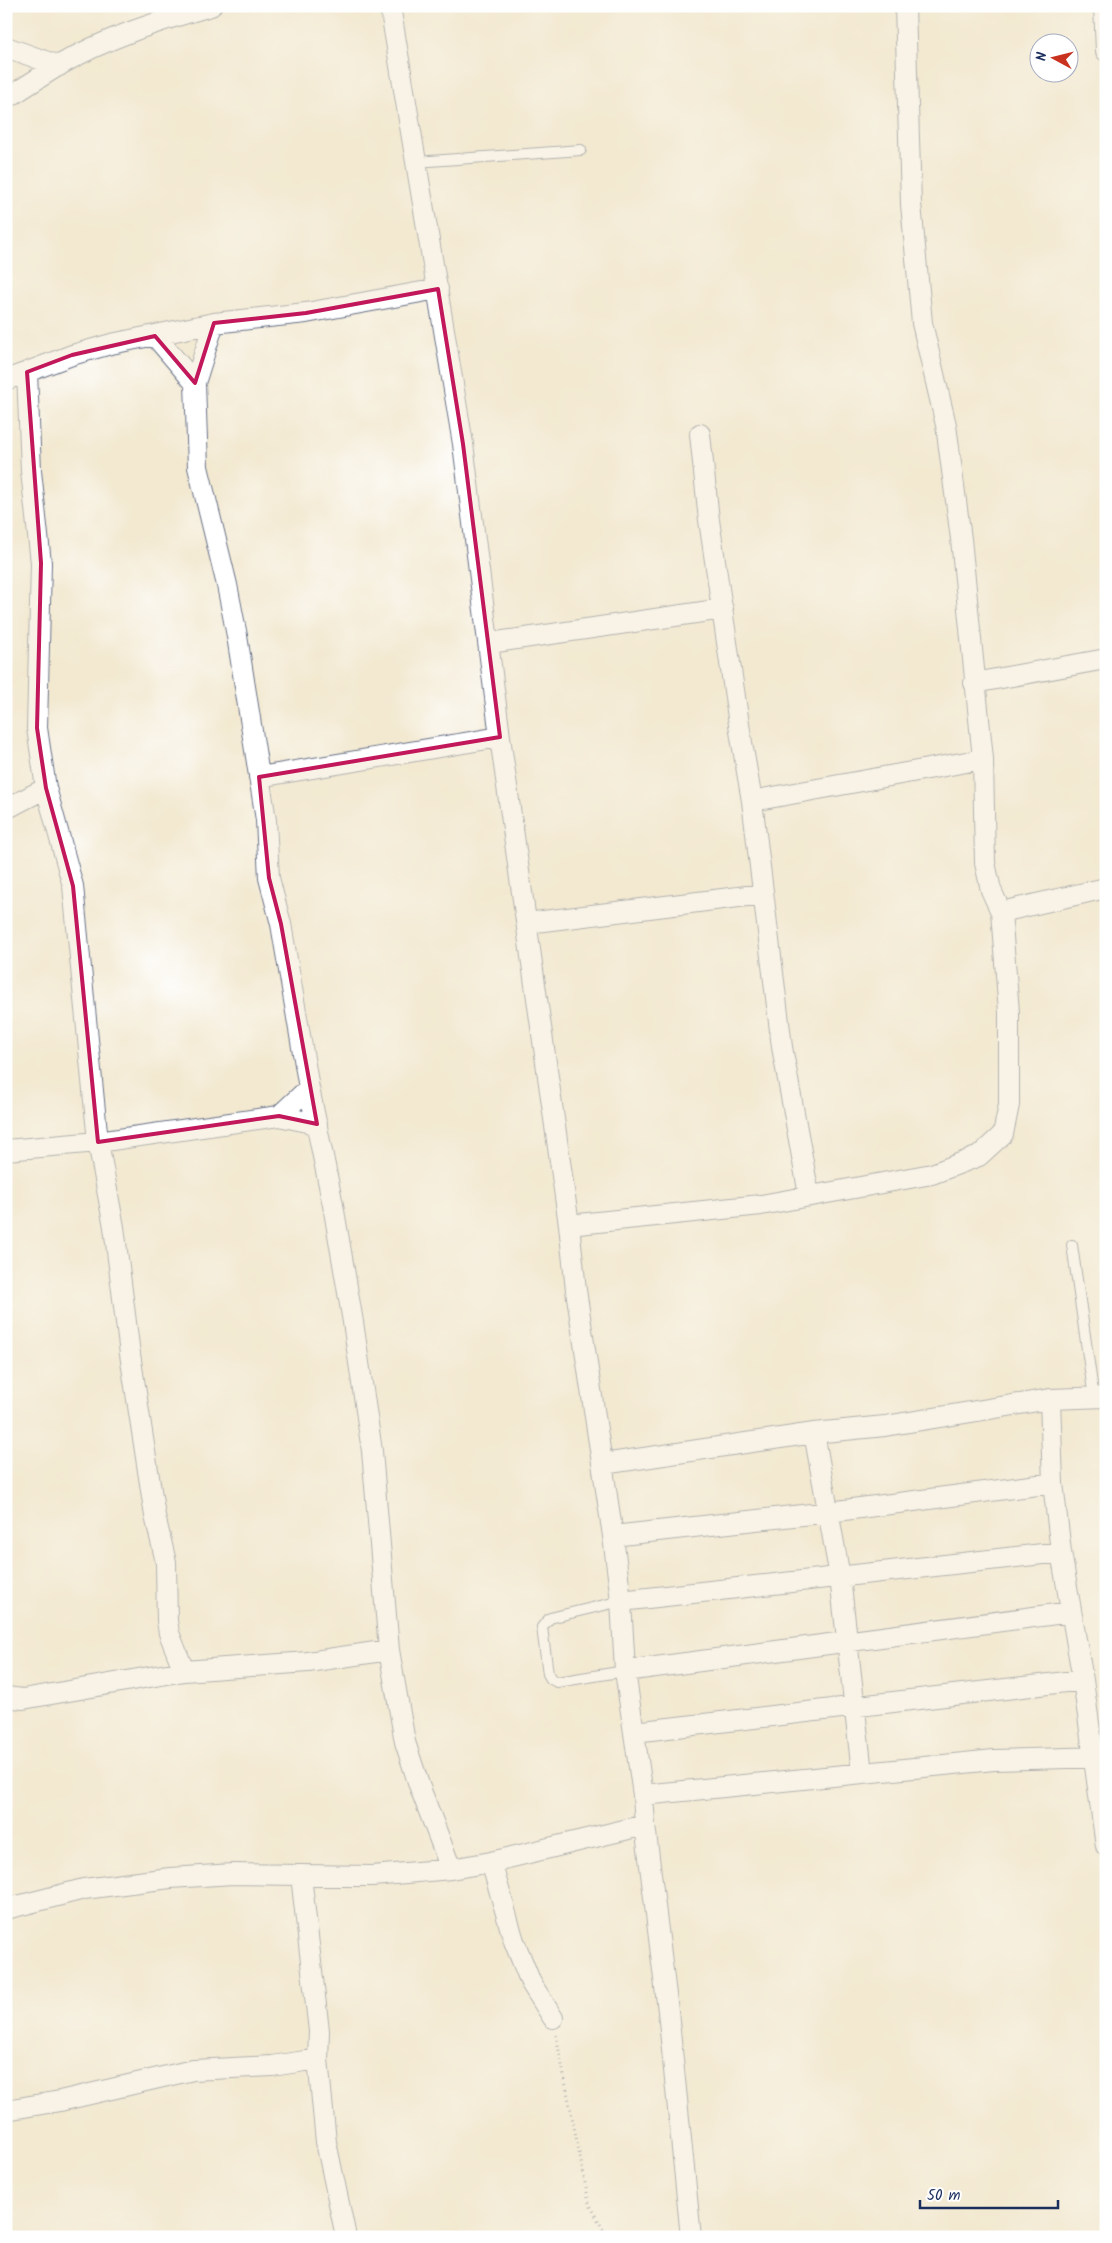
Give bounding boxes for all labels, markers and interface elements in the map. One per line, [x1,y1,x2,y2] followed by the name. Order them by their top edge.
[1030,32,1080,82] north arrow
[1031,51,1054,62] text: N
[920,2178,1057,2210] scale bar
[927,2184,961,2208] text: 50 m

